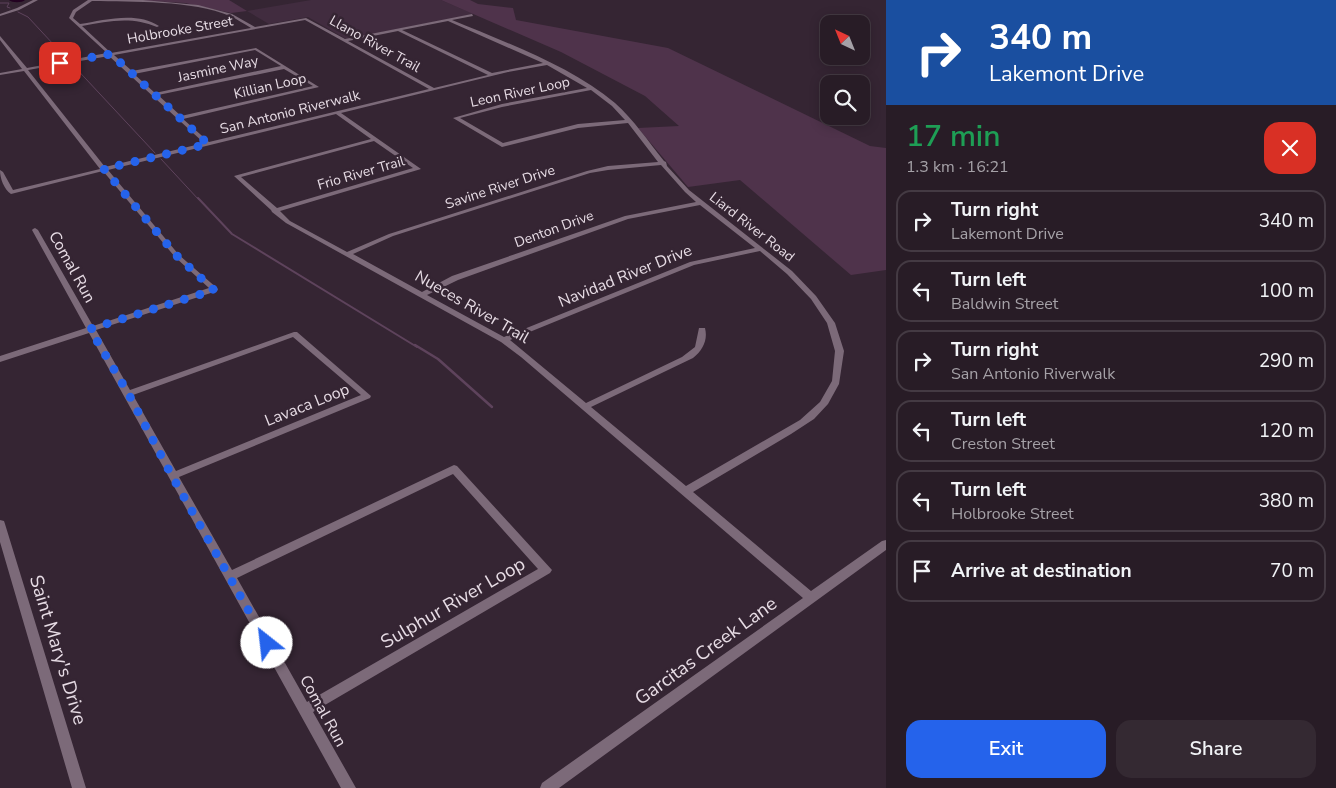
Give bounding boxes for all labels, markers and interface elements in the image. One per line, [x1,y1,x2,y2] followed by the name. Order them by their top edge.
[126,11,235,49] street label: Holbrooke Street
[326,11,425,77] street label: Llano River Trail
[989,14,1092,61] text: 340 m
[820,15,870,65] north arrow
[820,15,870,125] map controls
[906,20,971,85] icon: right
[39,42,81,84] pin
[46,49,74,77] icon: arrive
[175,51,261,87] street label: Jasmine Way
[989,59,1144,89] text: Lakemont Drive
[232,68,308,104] street label: Killian Loop
[468,72,572,112] street label: Leon River Loop
[820,75,870,125] button: search
[218,85,363,139] street label: San Antonio Riverwalk
[906,116,1000,157] text: 17 min
[1264,122,1316,174] button: close
[315,151,408,195] street label: Frio River Trail
[906,156,1009,178] text: 1.3 km · 16:21
[443,160,557,214] street label: Savine River Drive
[705,188,799,266] street label: Liard River Road
[951,197,1038,223] text: Turn right
[512,206,596,252] street label: Denton Drive
[908,207,936,235] icon: right
[1259,208,1314,234] text: 340 m
[951,223,1064,245] text: Lakemont Drive
[43,227,101,307] street label: Comal Run
[555,239,695,313] street label: Navidad River Drive
[411,265,533,349] street label: Nueces River Trail
[951,267,1026,293] text: Turn left
[908,277,936,305] icon: left
[1259,278,1314,304] text: 100 m
[951,293,1058,315] text: Baldwin Street
[951,337,1038,363] text: Turn right
[908,347,936,375] icon: right
[1259,348,1314,374] text: 290 m
[951,363,1115,385] text: San Antonio Riverwalk
[261,378,353,432] street label: Lavaca Loop
[951,407,1026,433] text: Turn left
[908,417,936,445] icon: left
[1259,418,1314,444] text: 120 m
[951,433,1055,455] text: Creston Street
[951,477,1026,503] text: Turn left
[908,487,936,515] icon: left
[1259,488,1314,514] text: 380 m
[951,503,1074,525] text: Holbrooke Street
[376,551,530,655] street label: Sulphur River Loop
[908,557,936,585] icon: arrive
[951,558,1132,584] text: Arrive at destination
[1270,558,1314,584] text: 70 m
[23,572,93,728] street label: Saint Mary's Drive
[630,591,782,711] street label: Garcitas Creek Lane
[240,616,292,668] position arrow
[294,671,352,751] street label: Comal Run
[906,720,1106,778] button: Exit
[1116,720,1316,778] button: Share

